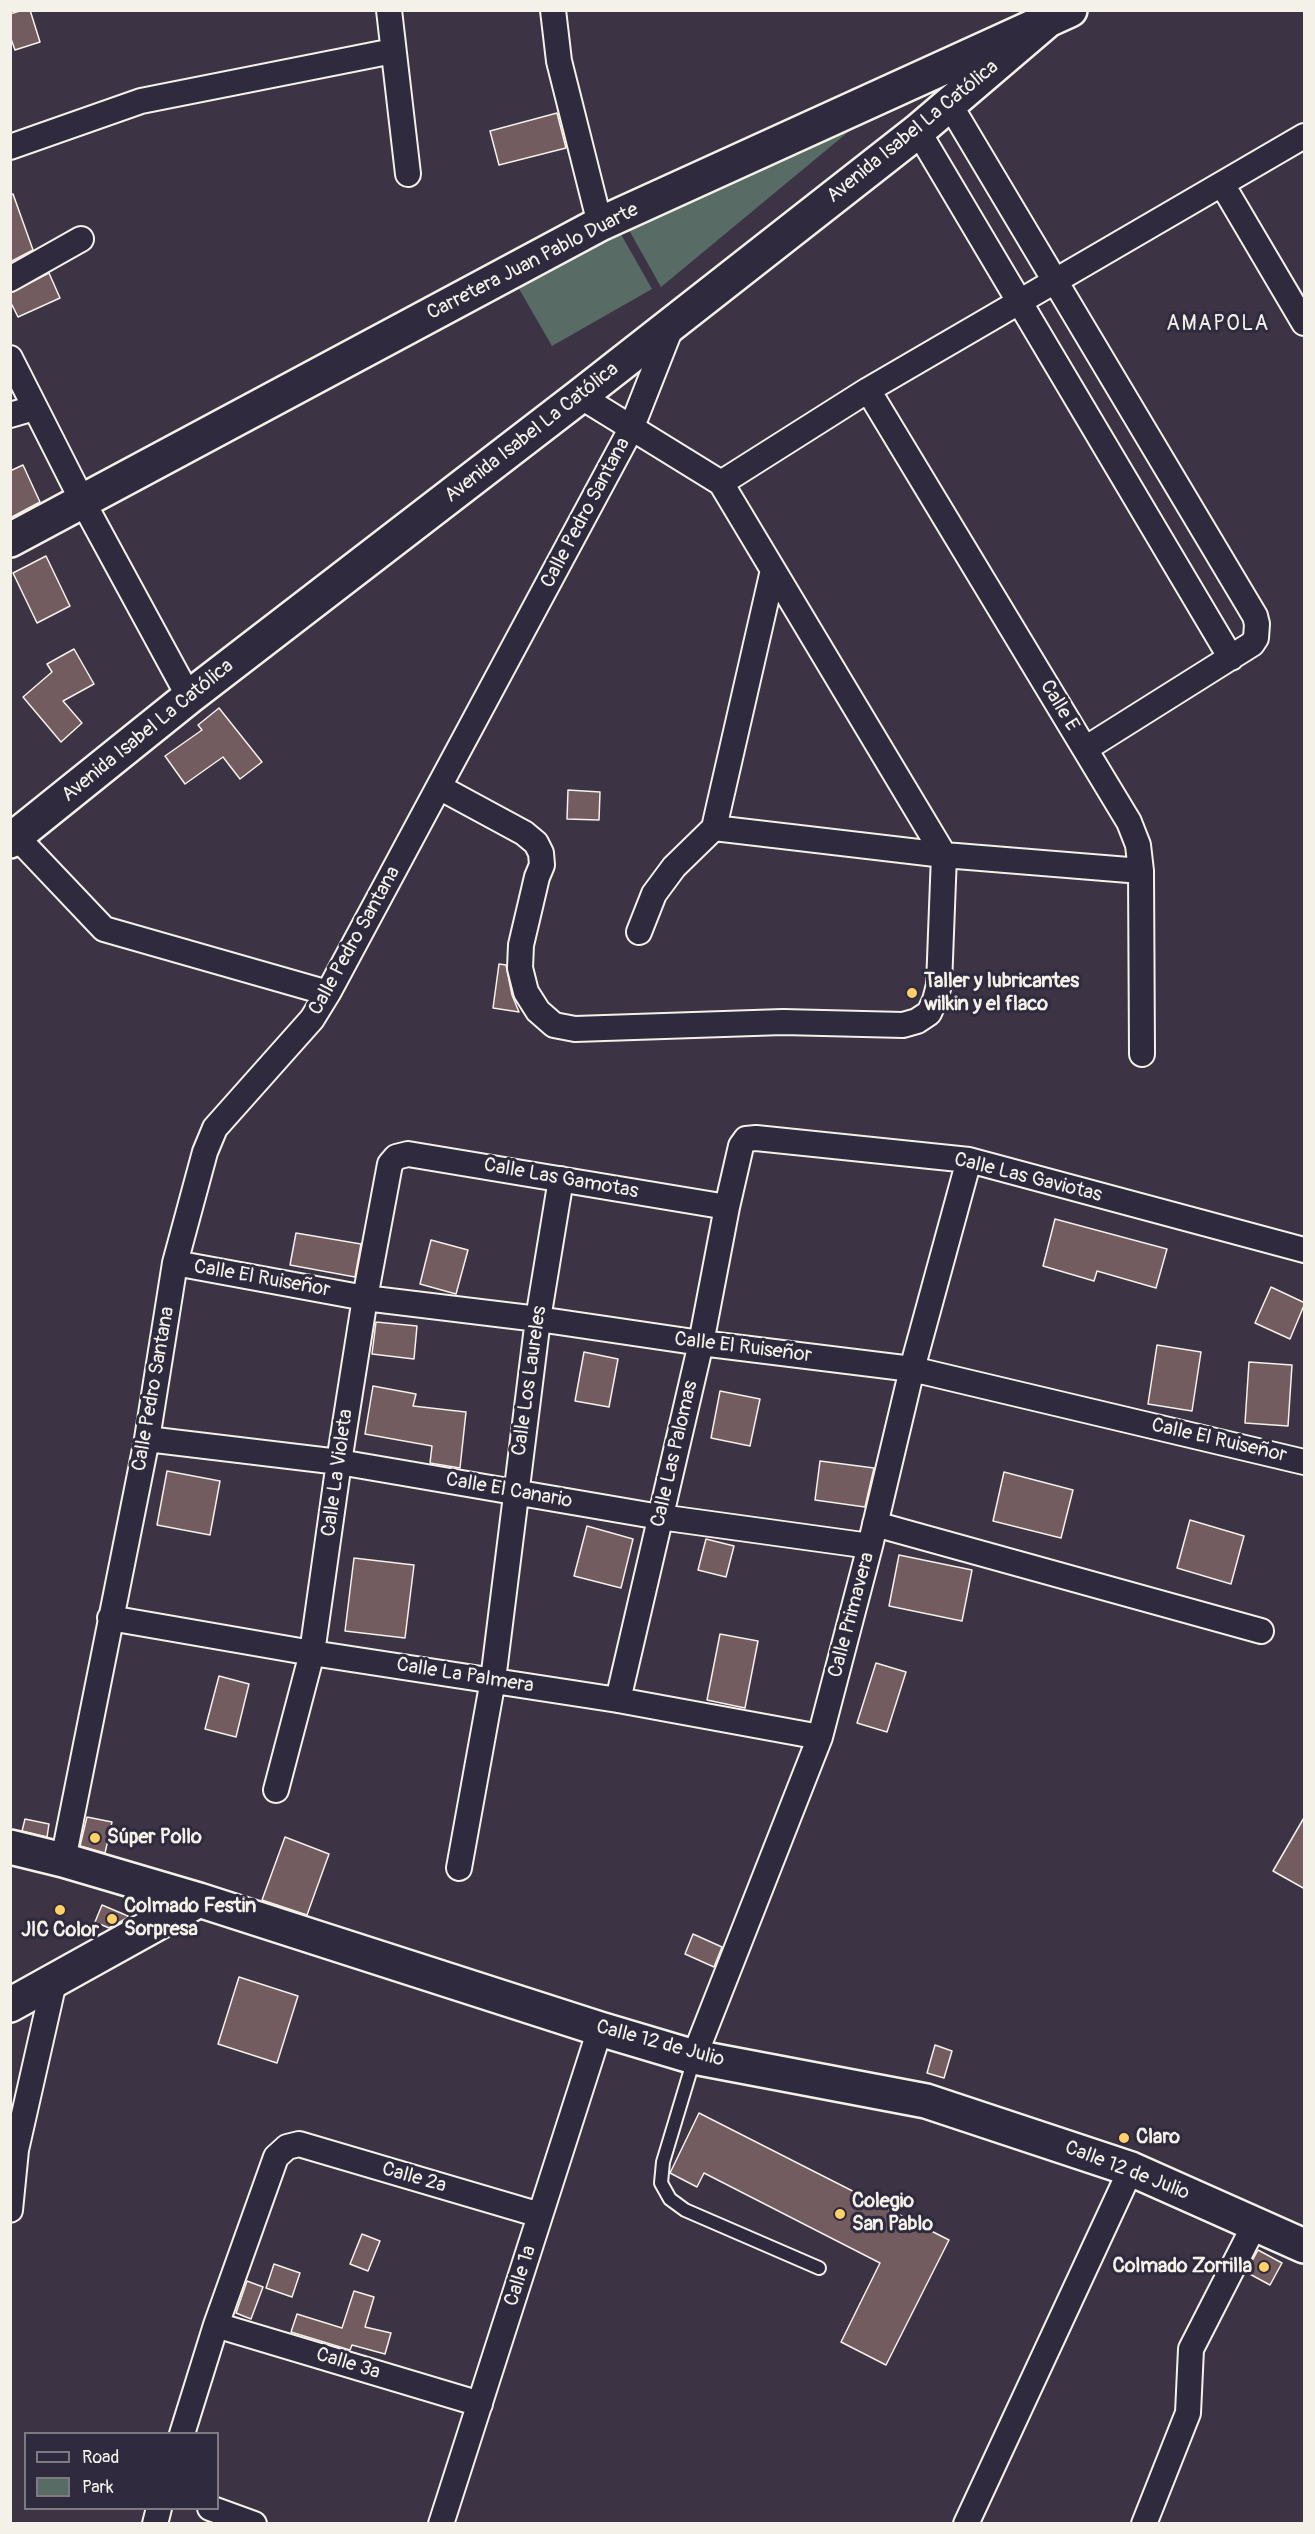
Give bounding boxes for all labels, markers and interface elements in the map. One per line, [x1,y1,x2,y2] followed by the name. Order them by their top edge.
[822,55,1004,209] street label: Avenida Isabel La Católica
[423,198,643,326] street label: Carretera Juan Pablo Duarte
[1166,312,1270,338] district label: AMAPOLA
[440,358,624,508] street label: Avenida Isabel La Católica
[536,434,636,592] street label: Calle Pedro Santana
[57,654,239,808] street label: Avenida Isabel La Católica
[1034,676,1084,736] street label: Calle E
[304,862,406,1020] street label: Calle Pedro Santana
[924,970,1079,1017] place label: Taller y lubricantes wilkin y el flaco
[905,986,919,1000] marker: Taller y lubricantes wilkin y el flaco
[952,1148,1104,1208] street label: Calle Las Gaviotas
[482,1154,640,1204] street label: Calle Las Gamotas
[192,1255,332,1303] street label: Calle El Ruiseñor
[128,1305,180,1473] street label: Calle Pedro Santana
[508,1305,552,1457] street label: Calle Los Laureles
[673,1328,813,1368] street label: Calle El Ruiseñor
[646,1378,704,1530] street label: Calle Las Palomas
[317,1408,359,1538] street label: Calle La Violeta
[1149,1414,1289,1468] street label: Calle El Ruiseñor
[444,1468,574,1514] street label: Calle El Canario
[824,1550,880,1680] street label: Calle Primavera
[395,1653,535,1699] street label: Calle La Palmera
[107,1826,202,1850] place label: Súper Pollo
[88,1831,102,1845] marker: Súper Pollo
[124,1895,256,1942] place label: Colmado Festin Sorpresa
[53,1903,67,1917] marker: JIC Color
[105,1912,119,1926] marker: Colmado Festin Sorpresa
[21,1919,99,1943] place label: JIC Color
[593,2015,727,2073] street label: Calle 12 de Julio
[1136,2126,1180,2150] place label: Claro
[1117,2131,1131,2145] marker: Claro
[1061,2136,1193,2206] street label: Calle 12 de Julio
[379,2157,449,2199] street label: Calle 2ª
[852,2190,933,2237] place label: Colegio San Pablo
[833,2207,847,2221] marker: Colegio San Pablo
[500,2243,542,2309] street label: Calle 1ª
[1112,2255,1252,2279] place label: Colmado Zorrilla
[1257,2260,1271,2274] marker: Colmado Zorrilla
[313,2343,383,2385] street label: Calle 3ª
[24,2432,219,2510] legend
[82,2446,119,2469] text: Road
[82,2476,114,2499] text: Park

